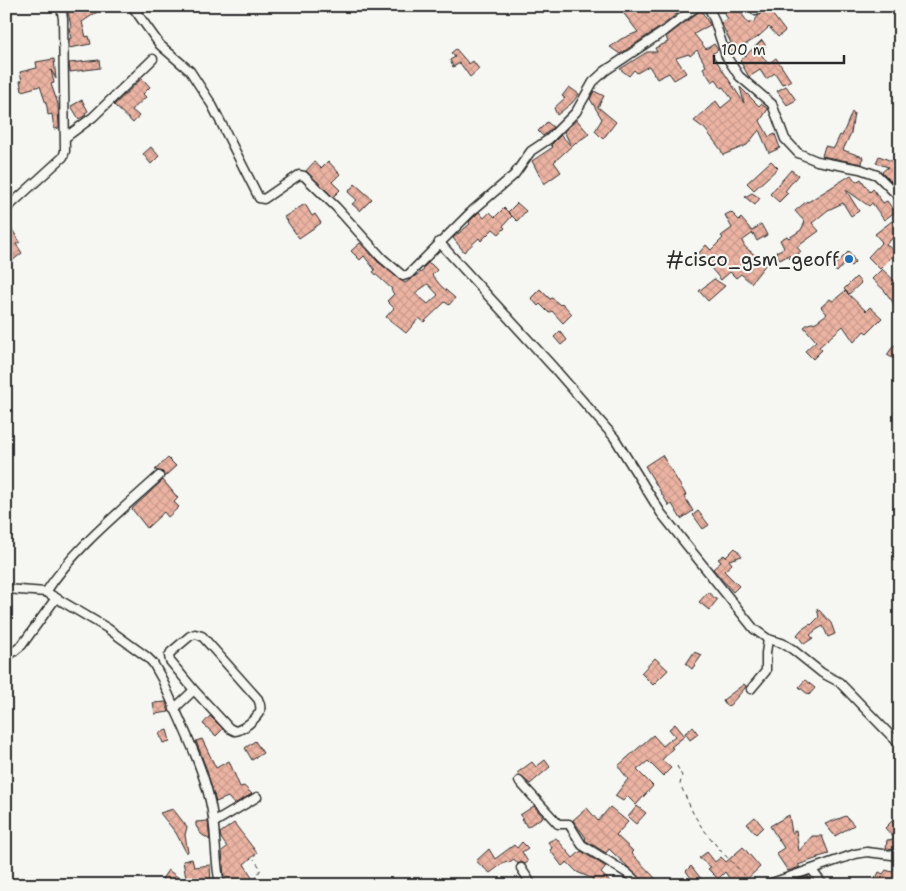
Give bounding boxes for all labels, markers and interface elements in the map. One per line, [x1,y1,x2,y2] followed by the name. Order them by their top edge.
[714,32,844,64] scale bar
[721,40,766,60] text: 100 m
[666,247,840,272] place label: #cisco_gsm_geoff
[843,253,855,265] marker: #cisco_gsm_geoff

